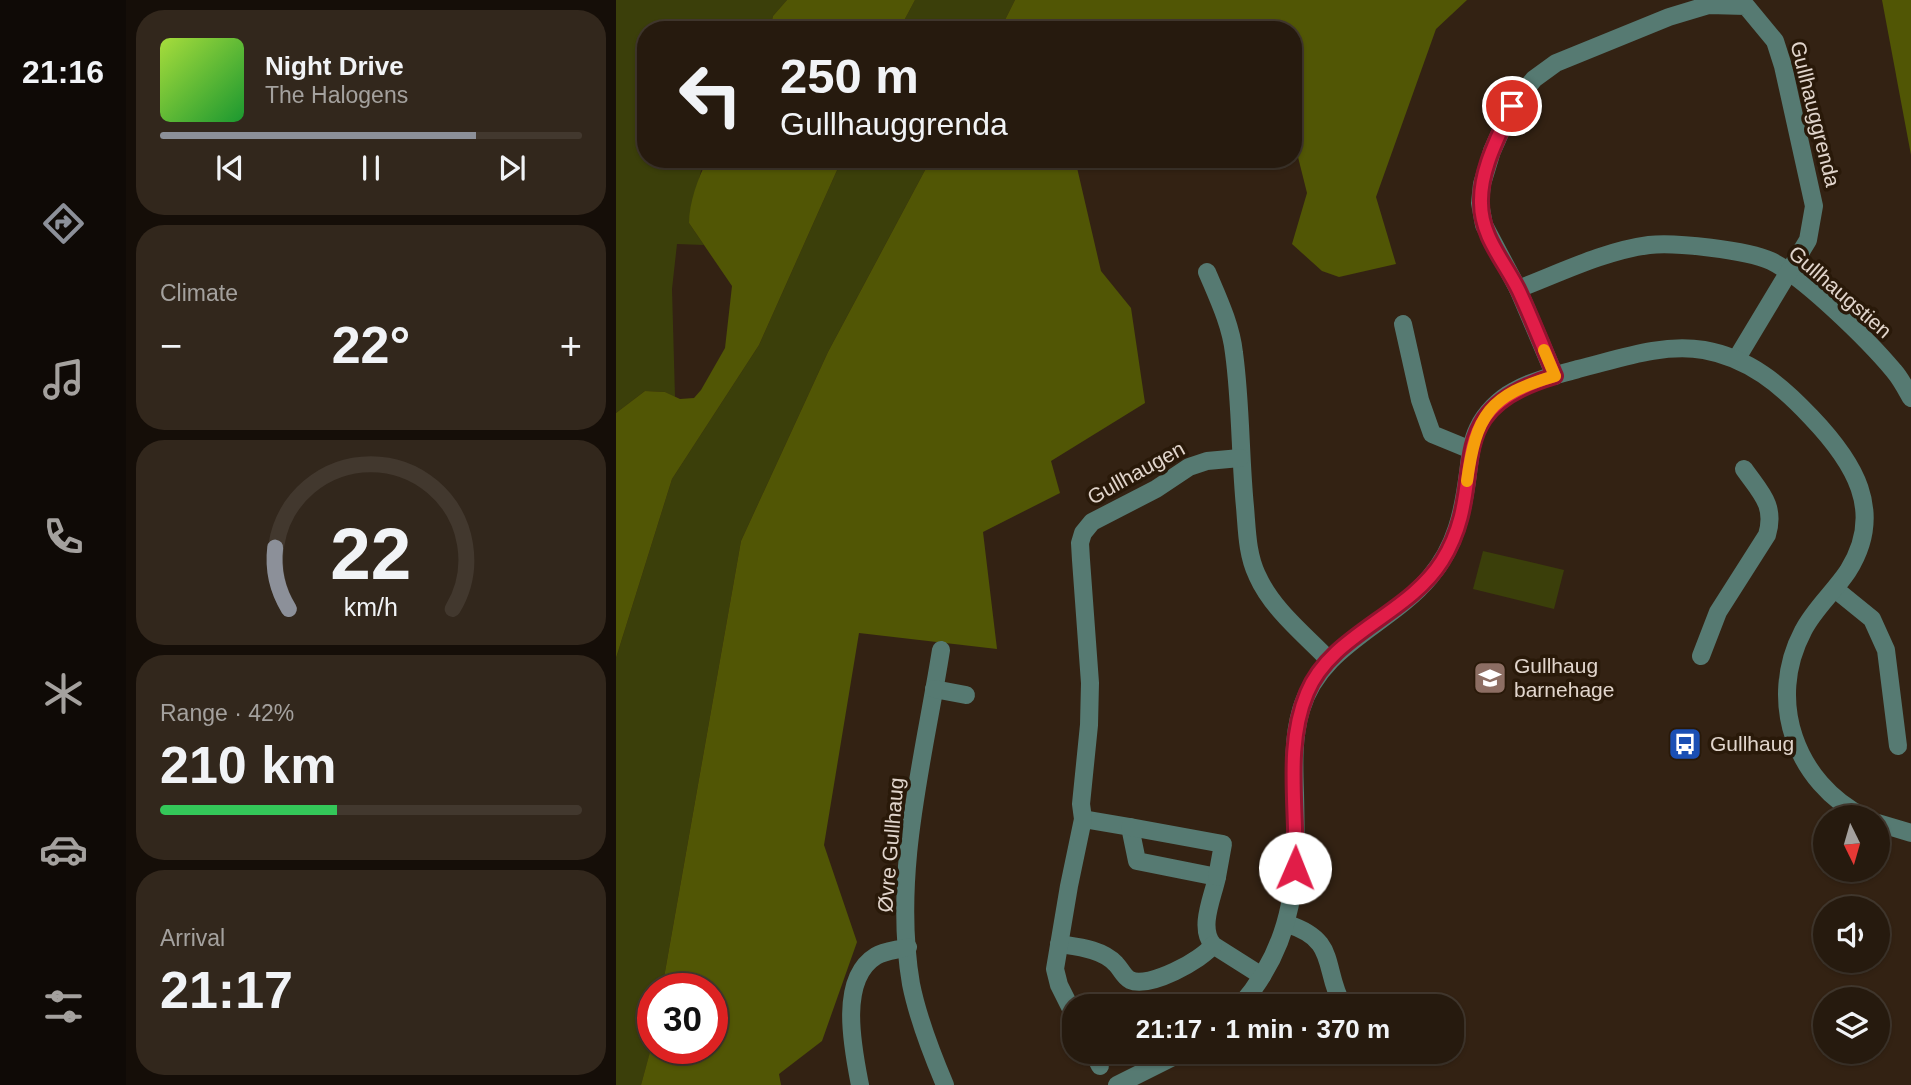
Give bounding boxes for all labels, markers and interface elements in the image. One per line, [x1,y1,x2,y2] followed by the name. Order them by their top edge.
[1786,39,1845,189] street label: Gullhauggrenda
[665,49,756,140] icon: left
[780,49,919,103] text: 250 m
[265,51,404,81] text: Night Drive
[22,54,104,90] text: 21:16
[1482,76,1542,136] pin
[265,82,408,108] text: The Halogens
[1493,87,1531,125] icon: arrive
[780,106,1008,142] text: Gullhauggrenda
[211,149,249,187] icon: previous
[352,149,390,187] icon: pause
[493,149,531,187] icon: next
[39,199,88,248] icon: directions
[1784,241,1896,342] street label: Gullhaugstien
[160,280,238,306] text: Climate
[332,316,410,374] text: 22°
[160,325,182,367] text: −
[560,325,582,367] text: +
[39,355,88,404] icon: music
[1083,436,1188,509] street label: Gullhaugen
[39,512,88,561] icon: phone
[331,513,411,594] text: 22
[344,592,398,620] text: km/h
[1514,654,1614,701] place label: Gullhaug barnehage
[1471,659,1509,697] school or university icon: Gullhaug barnehage
[39,669,88,718] icon: climate
[160,700,294,726] text: Range · 42%
[1666,725,1704,763] bus stop icon: Gullhaug
[1710,732,1794,755] place label: Gullhaug
[160,736,336,794] text: 210 km
[873,777,908,913] street label: Øvre Gullhaug
[1813,805,1890,882] north arrow
[1813,805,1890,1064] map controls
[39,825,88,874] icon: car
[1258,831,1332,905] position arrow
[1813,896,1890,973] button: sound
[160,925,225,951] text: Arrival
[160,961,293,1019] text: 21:17
[637,973,728,1064] speed limit sign: 30
[39,982,88,1031] icon: filters
[1813,987,1890,1064] button: layers
[1136,1014,1390,1044] text: 21:17 · 1 min · 370 m

